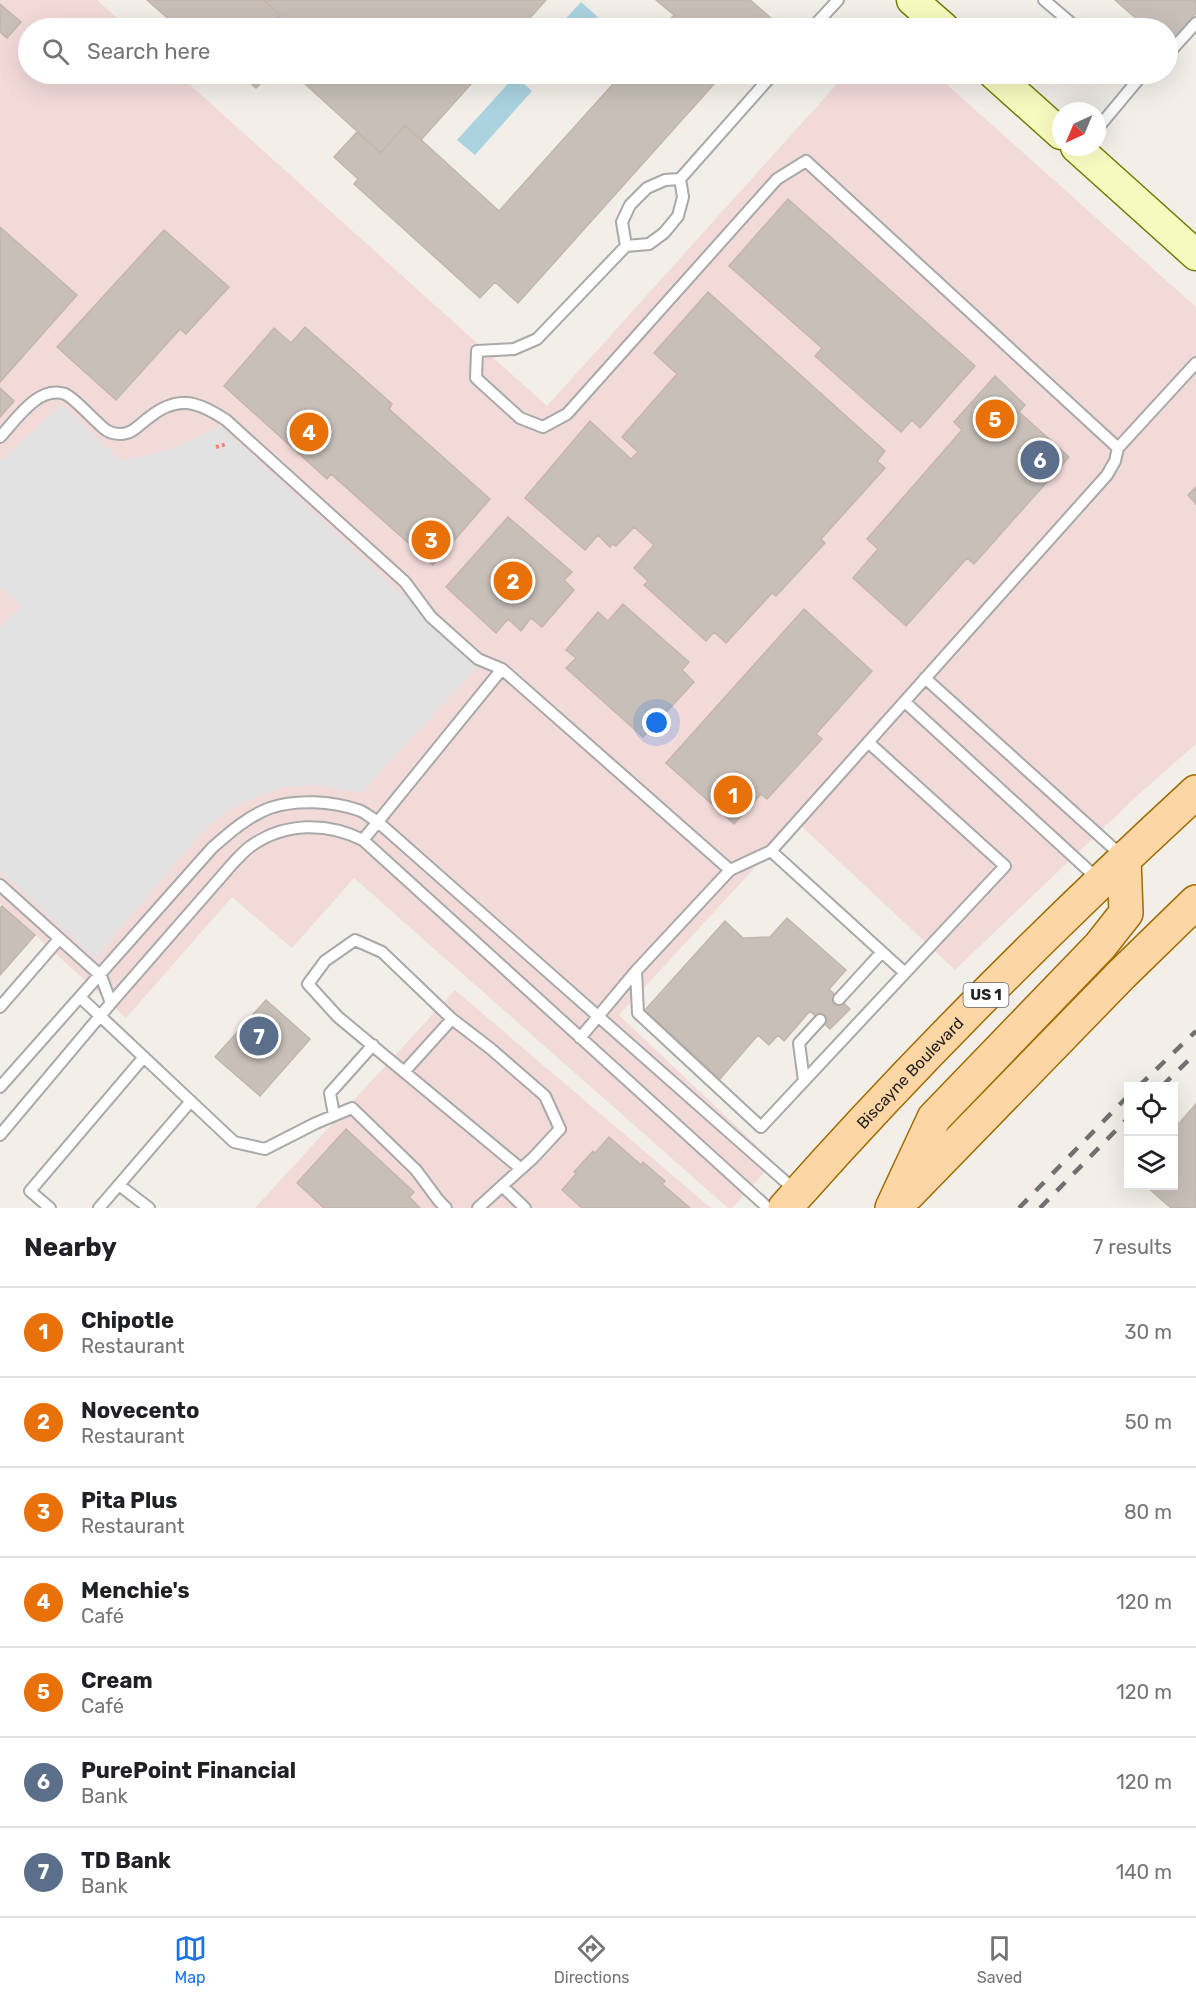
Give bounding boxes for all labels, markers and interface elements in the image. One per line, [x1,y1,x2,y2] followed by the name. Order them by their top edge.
[18,18,1178,84] search box
[39,35,72,68] icon: search
[87,38,210,65] text: Search here
[1052,102,1106,156] north arrow
[976,396,1014,442] pin: 5
[290,410,328,454] pin: 4
[1020,438,1060,482] pin: 6
[412,518,450,562] pin: 3
[494,558,532,604] pin: 2
[642,708,671,737] your location
[714,772,752,818] pin: 1
[964,983,1008,1007] road number: US 1
[852,1013,967,1132] street label: Biscayne Boulevard
[240,1014,278,1058] pin: 7
[1124,1082,1178,1190] map controls
[1124,1082,1178,1136] button: locate
[1124,1136,1178,1190] button: layers
[24,1232,117,1263] text: Nearby
[1093,1235,1172,1259] text: 7 results
[81,1307,174,1334] text: Chipotle
[39,1320,48,1344] text: 1
[1125,1320,1172,1344] text: 30 m
[81,1334,185,1358] text: Restaurant
[81,1397,199,1424] text: Novecento
[37,1410,50,1434] text: 2
[1125,1410,1172,1434] text: 50 m
[81,1424,185,1448] text: Restaurant
[81,1487,178,1514] text: Pita Plus
[37,1500,50,1524] text: 3
[1124,1500,1172,1524] text: 80 m
[81,1514,185,1538] text: Restaurant
[81,1577,190,1604] text: Menchie's
[37,1590,50,1614] text: 4
[1116,1590,1172,1614] text: 120 m
[81,1604,124,1628] text: Café
[81,1667,153,1694] text: Cream
[37,1680,50,1704] text: 5
[1116,1680,1172,1704] text: 120 m
[81,1694,124,1718] text: Café
[81,1757,296,1784] text: PurePoint Financial
[37,1770,50,1794] text: 6
[1116,1770,1172,1794] text: 120 m
[81,1784,128,1808] text: Bank
[81,1847,171,1874] text: TD Bank
[38,1860,49,1884] text: 7
[1116,1860,1172,1884] text: 140 m
[81,1874,128,1898] text: Bank
[174,1932,207,1987] tab: Map
[554,1932,630,1987] tab: Directions
[977,1932,1022,1987] tab: Saved

